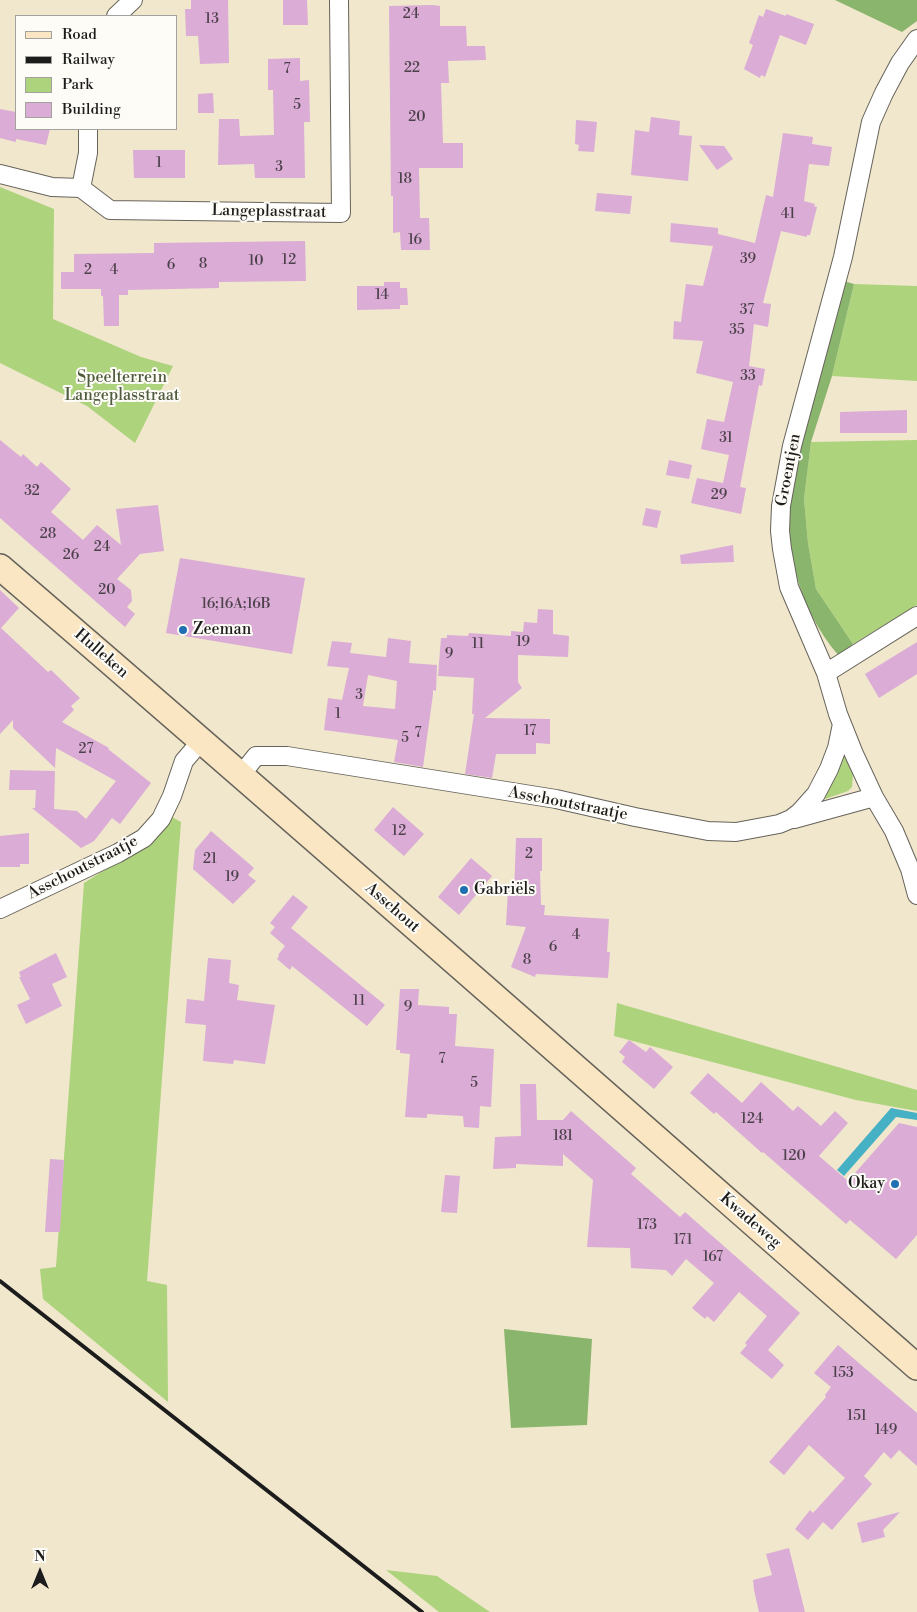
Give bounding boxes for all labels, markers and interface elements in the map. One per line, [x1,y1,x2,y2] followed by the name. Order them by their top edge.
[403,7,419,23] house number: 24
[205,12,219,28] house number: 13
[15,15,178,130] legend
[62,25,97,44] text: Road
[62,50,115,69] text: Railway
[404,61,420,77] house number: 22
[283,62,291,78] house number: 7
[62,75,93,94] text: Park
[293,98,301,114] house number: 5
[62,100,121,119] text: Building
[408,110,426,126] house number: 20
[156,156,162,172] house number: 1
[275,160,283,176] house number: 3
[398,172,412,188] house number: 18
[211,201,327,223] street label: Langeplasstraat
[781,207,795,223] house number: 41
[408,233,422,249] house number: 16
[740,252,756,268] house number: 39
[282,253,296,269] house number: 12
[249,254,263,270] house number: 10
[199,257,207,273] house number: 8
[167,258,175,274] house number: 6
[84,263,92,279] house number: 2
[110,263,118,279] house number: 4
[375,288,389,304] house number: 14
[740,303,754,319] house number: 37
[729,323,745,339] house number: 35
[65,368,179,406] park label: Speelterrein Langeplasstraat
[740,369,756,385] house number: 33
[719,431,733,447] house number: 31
[773,432,805,508] street label: Groentjen
[24,484,40,500] house number: 32
[711,488,727,504] house number: 29
[40,527,56,543] house number: 28
[94,540,110,556] house number: 24
[63,548,79,564] house number: 26
[98,583,116,599] house number: 20
[201,597,271,613] house number: 16;16A;16B
[193,620,251,640] place label: Zeeman
[177,624,189,636] marker: Zeeman
[70,625,132,683] street label: Hulleken
[516,635,530,651] house number: 19
[472,637,484,653] house number: 11
[445,647,453,663] house number: 9
[355,688,363,704] house number: 3
[335,707,341,723] house number: 1
[524,724,536,740] house number: 17
[414,726,422,742] house number: 7
[401,731,409,747] house number: 5
[79,742,93,758] house number: 27
[507,783,629,825] street label: Asschoutstraatje
[392,824,406,840] house number: 12
[25,832,141,904] street label: Asschoutstraatje
[525,847,533,863] house number: 2
[203,852,217,868] house number: 21
[225,870,239,886] house number: 19
[361,879,423,937] street label: Asschout
[474,880,535,900] place label: Gabriëls
[458,884,470,896] marker: Gabriëls
[572,928,580,944] house number: 4
[549,940,557,956] house number: 6
[523,953,531,969] house number: 8
[353,994,365,1010] house number: 11
[404,1000,412,1016] house number: 9
[438,1052,446,1068] house number: 7
[470,1076,478,1092] house number: 5
[741,1112,763,1128] house number: 124
[553,1129,573,1145] house number: 181
[782,1149,806,1165] house number: 120
[848,1174,885,1194] place label: Okay
[889,1178,901,1190] marker: Okay
[715,1189,785,1253] street label: Kwadeweg
[637,1218,657,1234] house number: 173
[674,1233,692,1249] house number: 171
[703,1250,723,1266] house number: 167
[832,1366,854,1382] house number: 153
[847,1409,867,1425] house number: 151
[875,1423,897,1439] house number: 149
[15,1547,65,1597] north arrow
[34,1548,46,1566] text: N

